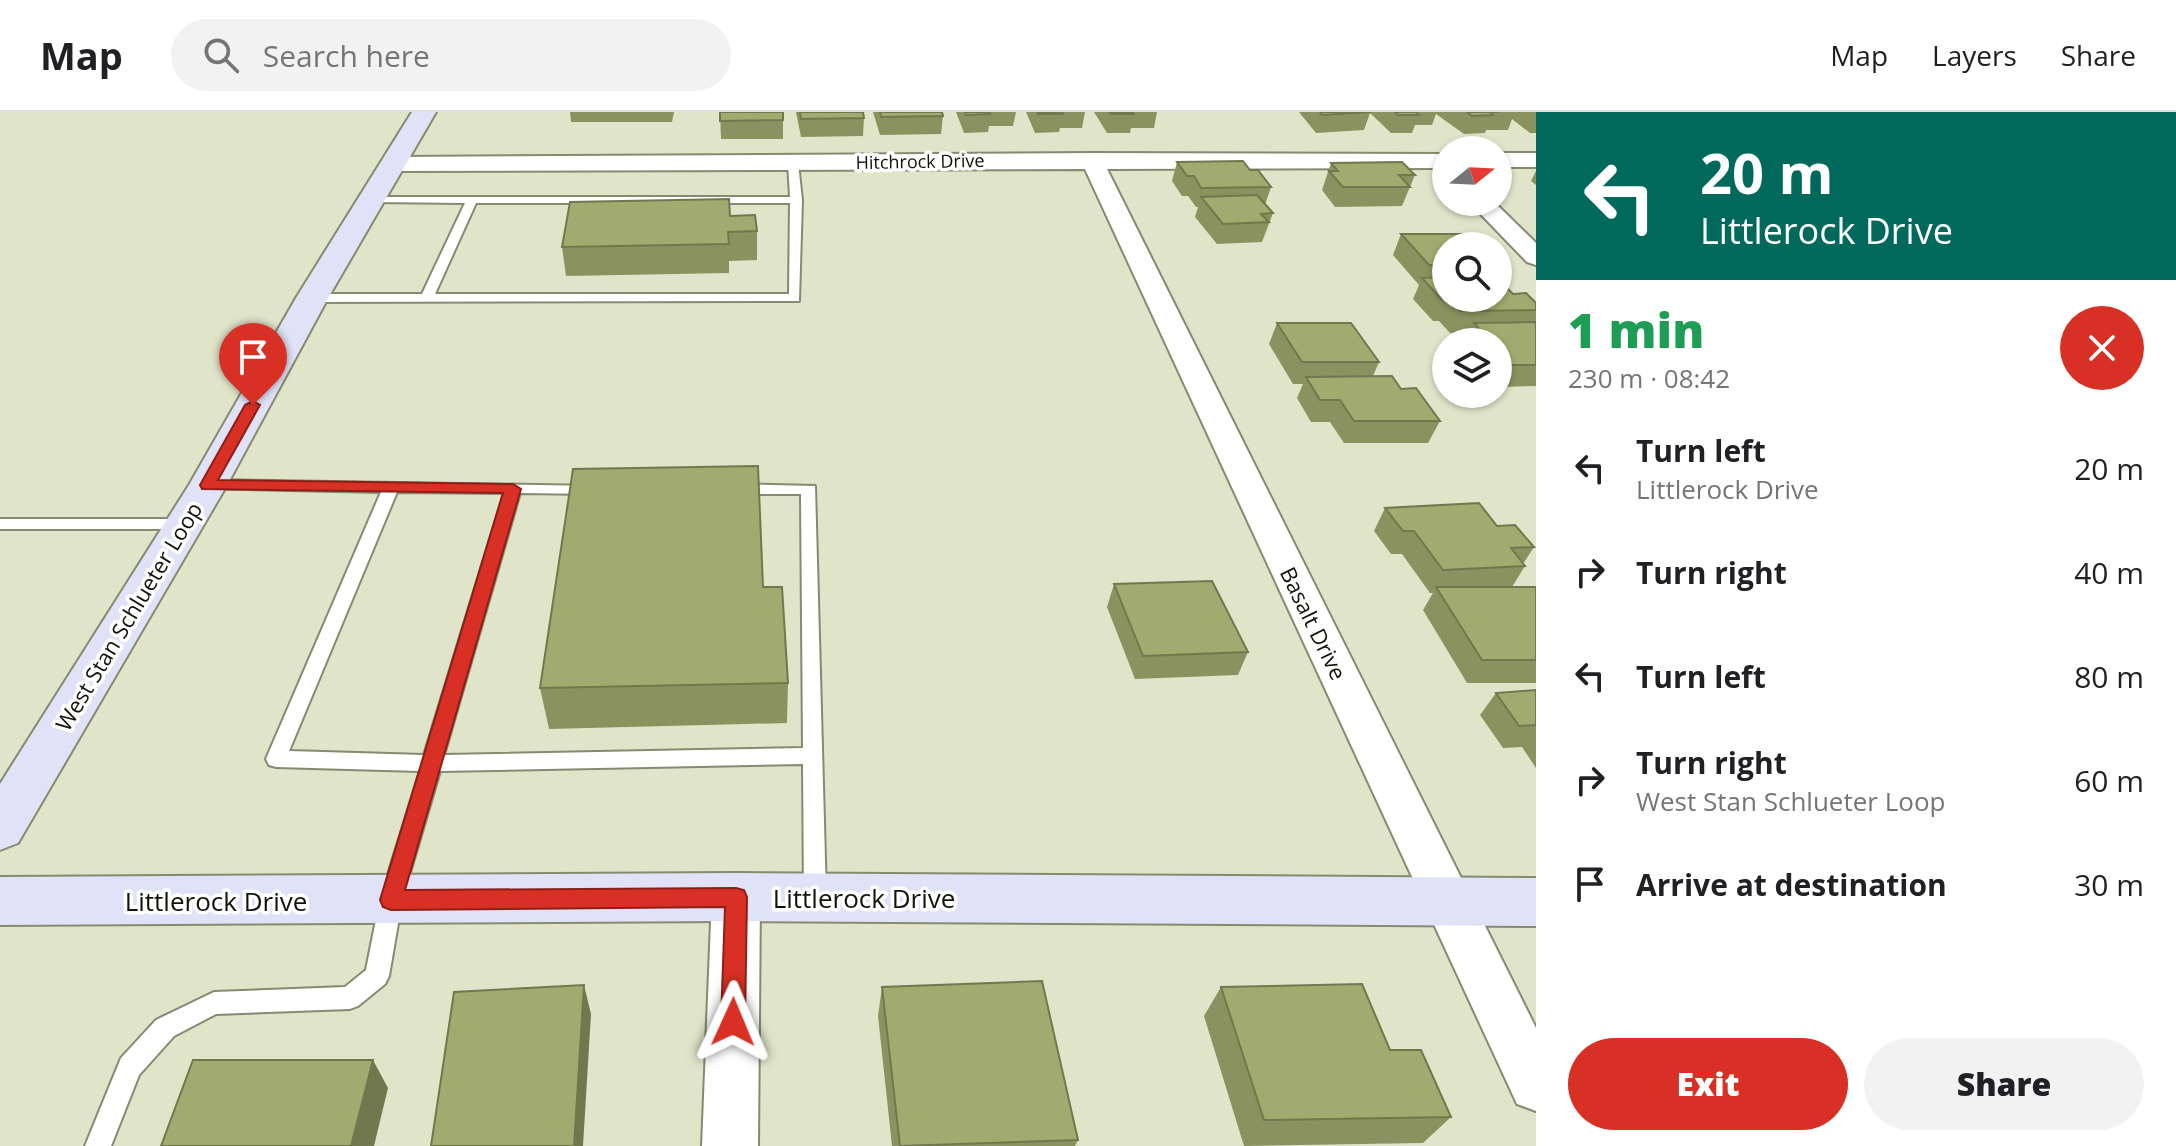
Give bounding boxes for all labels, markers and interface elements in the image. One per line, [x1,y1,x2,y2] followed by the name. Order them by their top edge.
[171,19,731,91] search box
[40,29,123,81] text: Map
[199,33,243,77] icon: search
[263,35,430,76] text: Search here
[1830,36,1888,74] text: Map
[1932,36,2017,74] text: Layers
[2061,36,2136,74] text: Share
[1700,134,1834,210] text: 20 m
[1432,136,1512,216] north arrow
[1432,136,1512,408] map controls
[1568,144,1672,248] icon: left
[855,148,985,174] street label: Hitchrock Drive
[1700,206,1953,255] text: Littlerock Drive
[1432,232,1512,312] button: search
[1568,297,1704,362] text: 1 min
[2060,306,2144,390] button: close
[219,323,287,405] pin
[1432,328,1512,408] button: layers
[231,335,275,379] icon: arrive
[1568,360,1730,396] text: 230 m · 08:42
[1636,430,1766,471] text: Turn left
[1568,446,1612,490] icon: left
[2074,448,2144,489] text: 20 m
[1636,471,1819,507] text: Littlerock Drive
[48,496,208,736] street label: West Stan Schlueter Loop
[1568,550,1612,594] icon: right
[1636,552,1787,593] text: Turn right
[2074,552,2144,593] text: 40 m
[1274,562,1354,684] street label: Basalt Drive
[1568,654,1612,698] icon: left
[1636,656,1766,697] text: Turn left
[2074,656,2144,697] text: 80 m
[1636,742,1787,783] text: Turn right
[1568,758,1612,802] icon: right
[2074,760,2144,801] text: 60 m
[1636,783,1945,819] text: West Stan Schlueter Loop
[1568,862,1612,906] icon: arrive
[1636,864,1947,905] text: Arrive at destination
[2074,864,2144,905] text: 30 m
[773,880,955,916] street label: Littlerock Drive
[125,883,307,919] street label: Littlerock Drive
[691,980,775,1064] position arrow
[1568,1038,1848,1130] button: Exit
[1864,1038,2144,1130] button: Share

